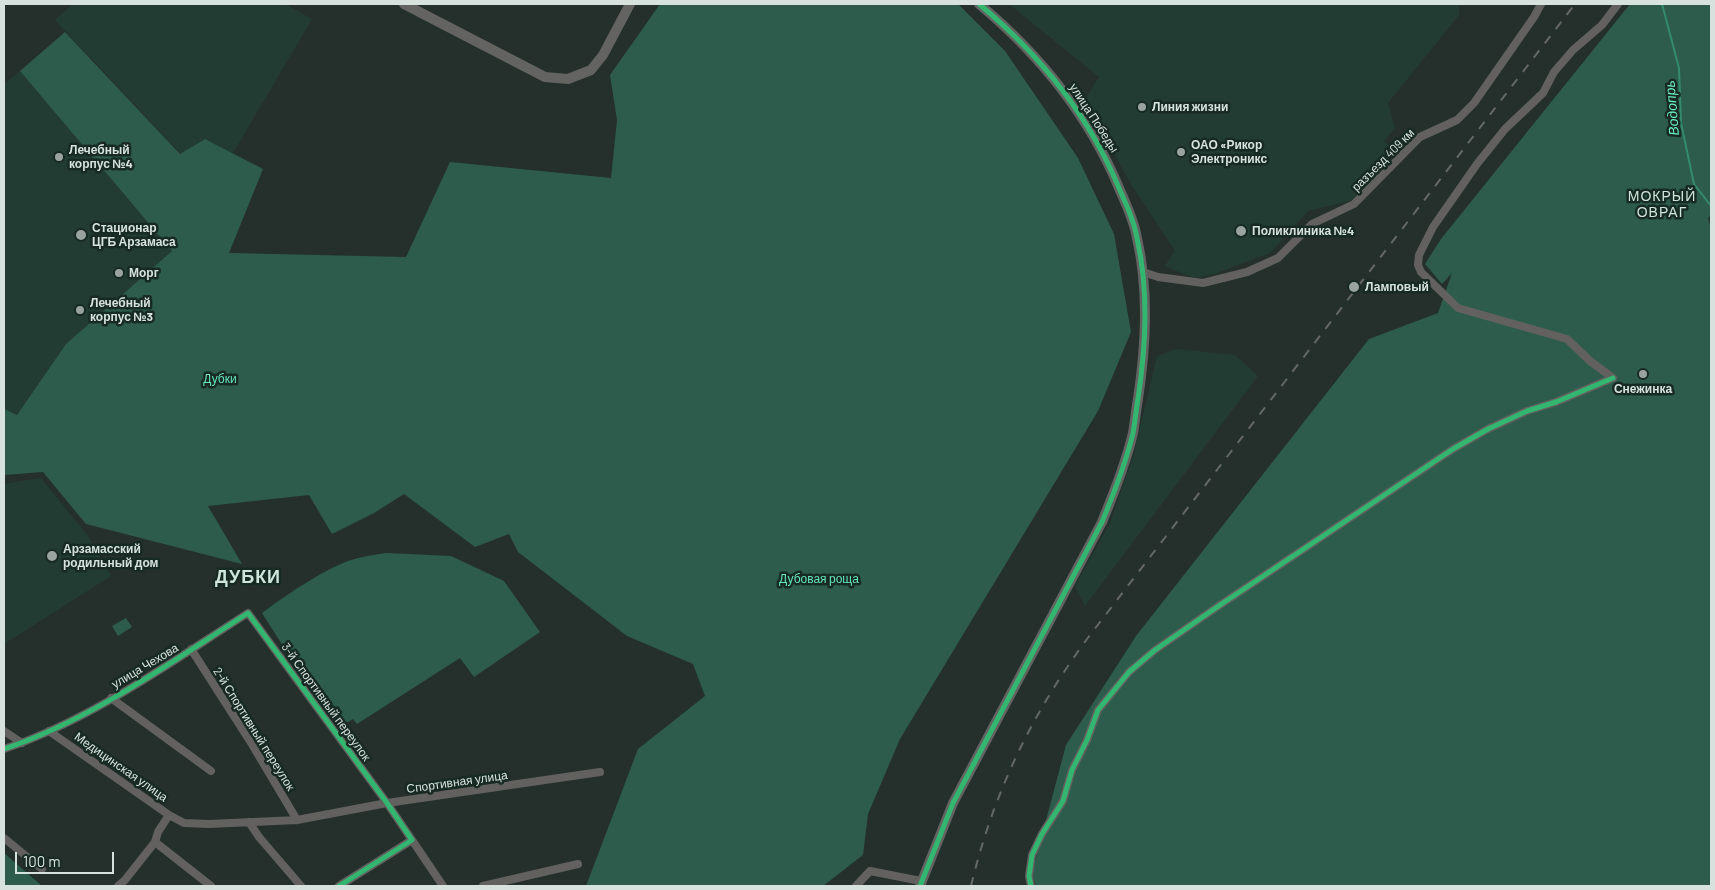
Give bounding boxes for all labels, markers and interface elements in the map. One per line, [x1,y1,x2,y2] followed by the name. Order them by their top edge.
[1661,80,1683,136] water label: Водопрь
[1066,81,1122,155] street label: улица Победы
[1152,100,1228,114] place label: Линия жизни
[1136,101,1148,113] marker: Линия жизни
[1349,126,1417,194] street label: разъезд 409 км
[1191,138,1267,166] place label: ОАО «Рикор Электроникс
[69,143,133,171] place label: Лечебный корпус №4
[1175,146,1187,158] marker: ОАО «Рикор Электроникс
[53,151,65,163] marker: Лечебный корпус №4
[1627,188,1697,220] district label: МОКРЫЙ ОВРАГ
[92,221,176,249] place label: Стационар ЦГБ Арзамаса
[1234,224,1248,238] marker: Поликлиника №4
[1252,224,1354,238] place label: Поликлиника №4
[74,228,88,242] marker: Стационар ЦГБ Арзамаса
[129,266,159,280] place label: Морг
[113,267,125,279] marker: Морг
[1347,280,1361,294] marker: Ламповый
[1365,280,1429,294] place label: Ламповый
[90,296,153,324] place label: Лечебный корпус №3
[74,304,86,316] marker: Лечебный корпус №3
[1637,368,1649,380] marker: Снежинка
[203,372,237,386] park label: Дубки
[1614,382,1672,396] place label: Снежинка
[63,542,158,570] place label: Арзамасский родильный дом
[45,549,59,563] marker: Арзамасский родильный дом
[214,566,282,588] district label: ДУБКИ
[779,572,859,586] park label: Дубовая роща
[109,640,181,692] street label: улица Чехова
[278,640,374,764] street label: 3-й Спортивный переулок
[210,665,298,793] street label: 2-й Спортивный переулок
[72,729,170,805] street label: Медицинская улица
[405,768,509,796] street label: Спортивная улица
[18,842,116,874] scale bar
[23,852,61,870] text: 100 m

